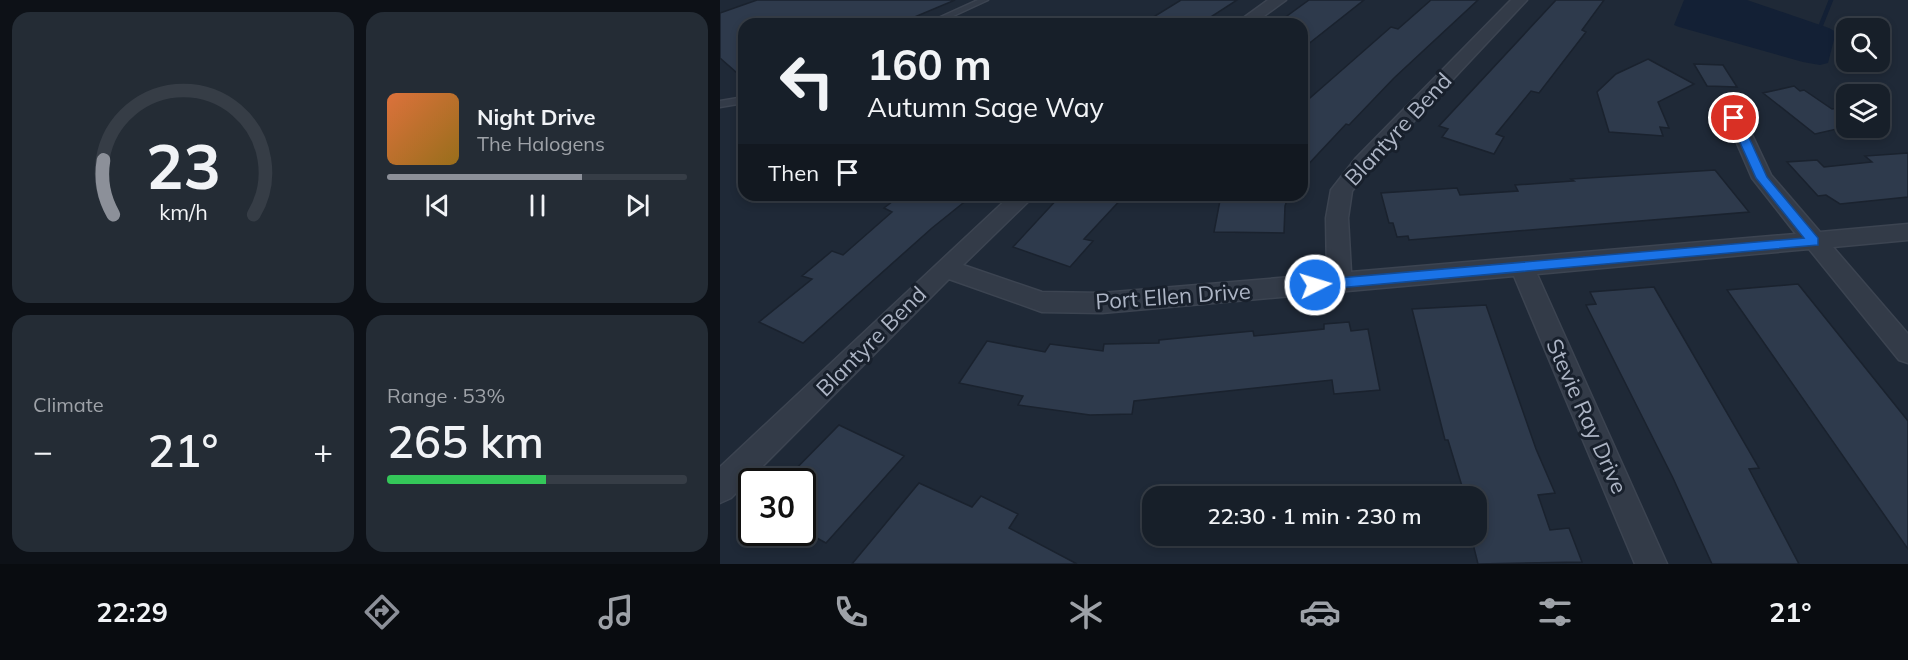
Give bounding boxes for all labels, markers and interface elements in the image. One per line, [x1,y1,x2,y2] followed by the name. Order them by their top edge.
[1836,18,1890,138] map controls
[1836,18,1890,72] button: search
[867,38,992,91] text: 160 m
[768,42,846,120] icon: left
[1339,67,1457,191] street label: Blantyre Bend
[1836,84,1890,138] button: layers
[867,90,1104,124] text: Autumn Sage Way
[1708,92,1759,143] pin
[1717,101,1750,134] icon: arrive
[477,103,596,131] text: Night Drive
[146,126,220,205] text: 23
[477,131,605,156] text: The Halogens
[831,156,864,189] icon: arrive
[768,159,819,187] text: Then
[421,189,454,222] icon: previous
[521,189,554,222] icon: pause
[621,189,654,222] icon: next
[159,198,207,225] text: km/h
[1283,253,1347,317] position arrow
[1094,277,1252,315] street label: Port Ellen Drive
[810,280,932,402] street label: Blantyre Bend
[1540,334,1634,498] street label: Stevie Ray Drive
[387,383,505,408] text: Range · 53%
[33,392,104,417] text: Climate
[387,413,544,469] text: 265 km
[148,422,218,478] text: 21°
[33,430,53,471] text: −
[313,430,333,471] text: +
[738,468,816,546] speed limit sign: 30
[1207,502,1422,530] text: 22:30 · 1 min · 230 m
[361,591,403,633] icon: directions
[595,591,637,633] icon: music
[830,591,872,633] icon: phone
[1065,591,1107,633] icon: climate
[1299,591,1341,633] icon: car
[1534,591,1576,633] icon: filters
[96,595,168,629] text: 22:29
[1769,595,1812,629] text: 21°

